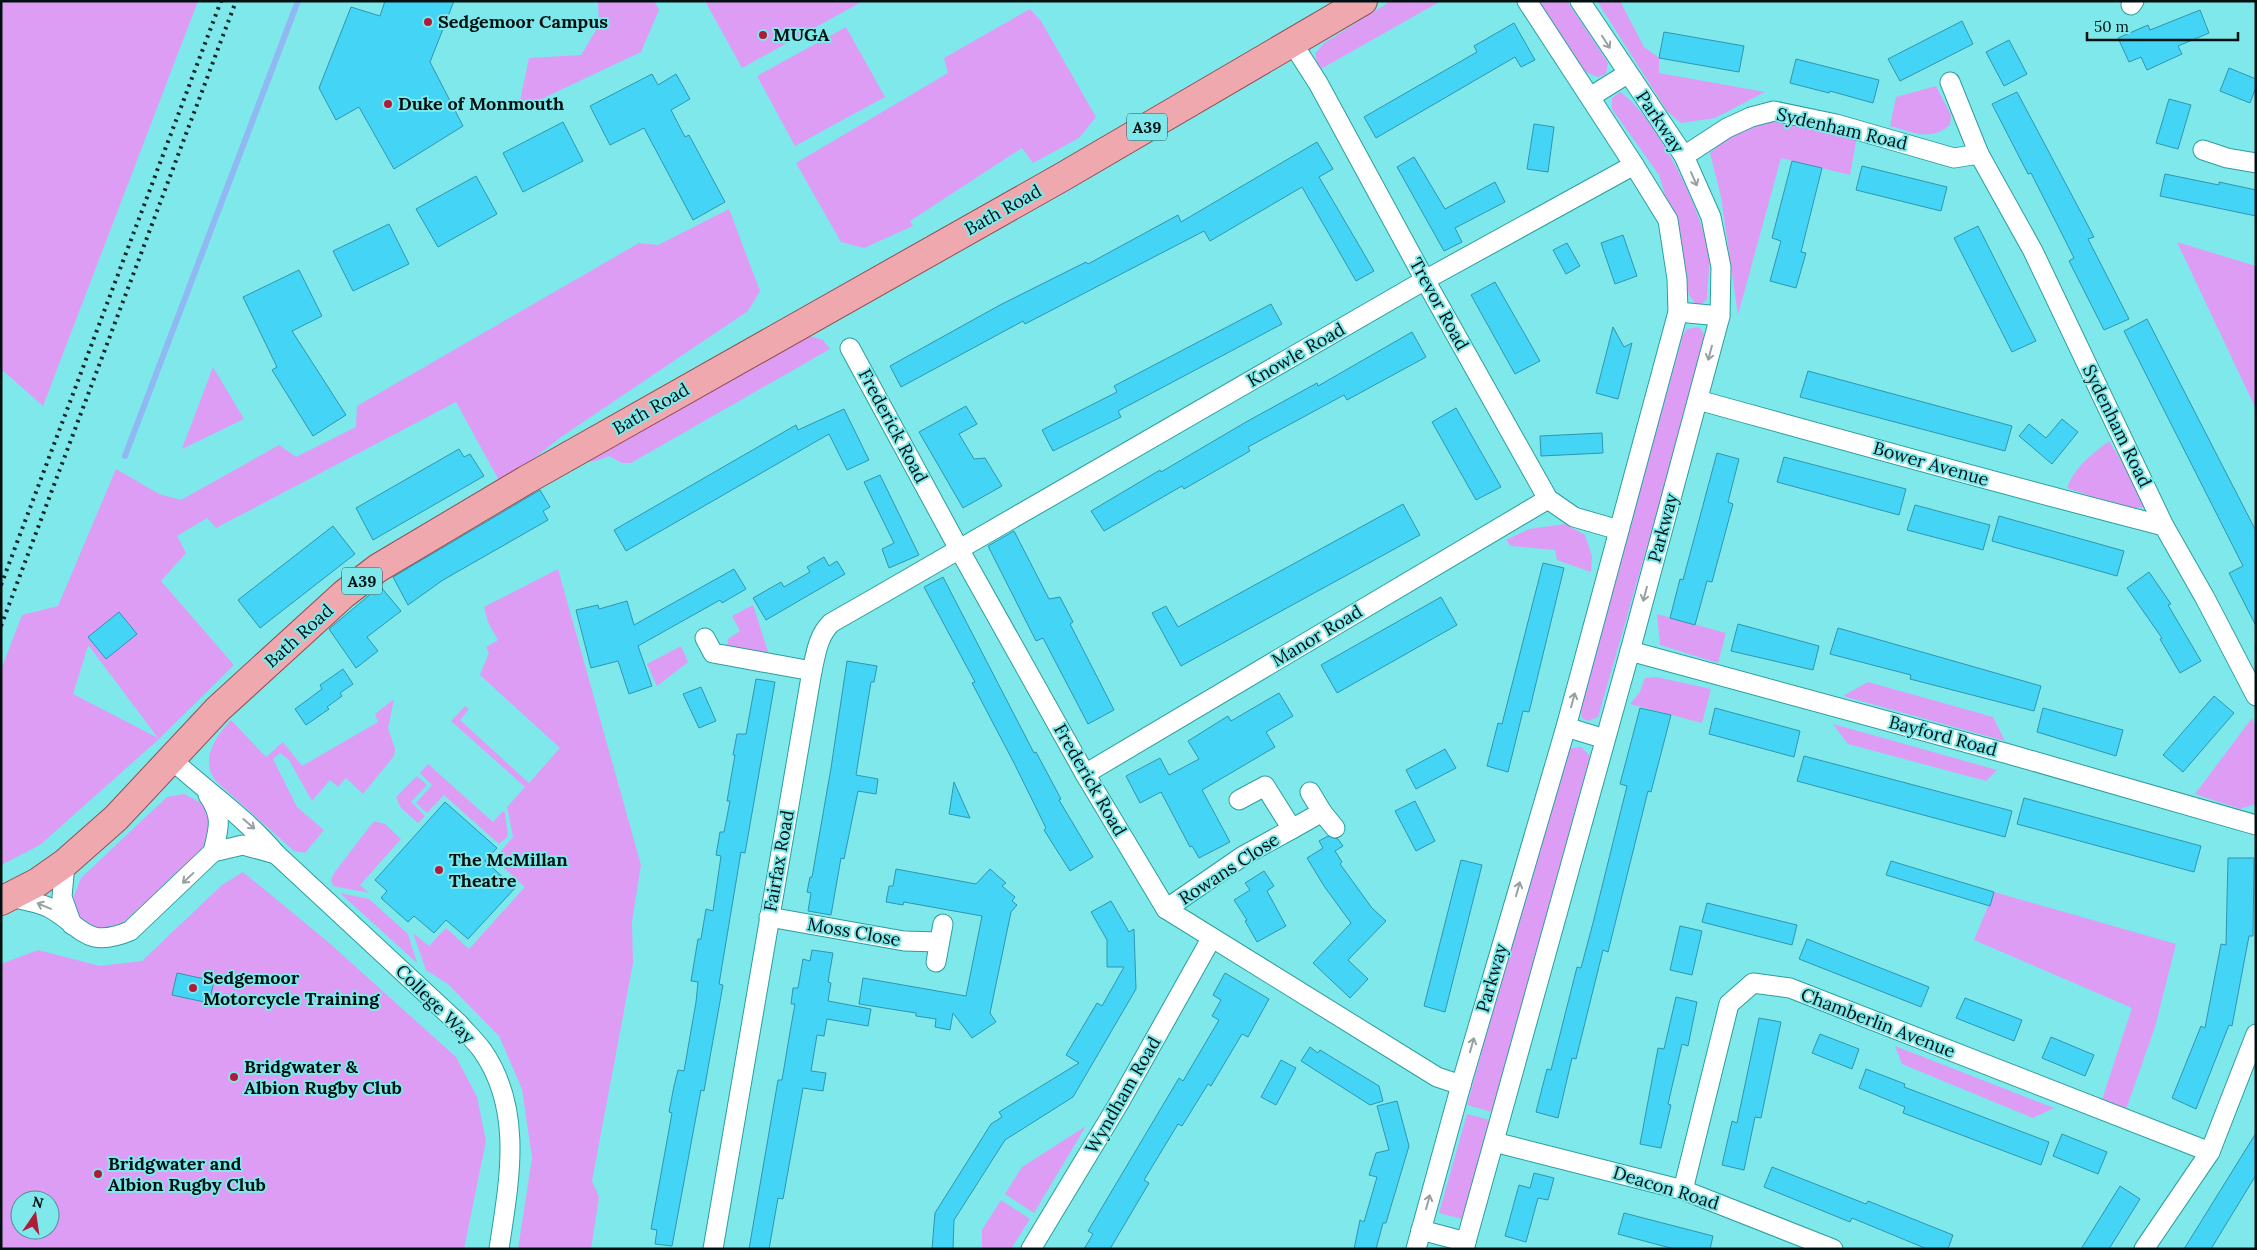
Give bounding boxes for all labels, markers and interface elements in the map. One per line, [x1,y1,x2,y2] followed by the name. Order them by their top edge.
[438,10,608,33] place label: Sedgemoor Campus
[2087,10,2238,42] scale bar
[422,16,434,28] marker: Sedgemoor Campus
[2094,17,2129,36] text: 50 m
[773,23,830,46] place label: MUGA
[757,29,769,41] marker: MUGA
[1601,35,1612,49] one-way arrow
[1631,86,1690,158] street label: Parkway
[398,92,564,115] place label: Duke of Monmouth
[382,98,394,110] marker: Duke of Monmouth
[1774,102,1910,155] street label: Sydenham Road
[1127,114,1167,140] road number: A39
[1689,171,1699,186] one-way arrow
[960,179,1046,240] street label: Bath Road
[1405,253,1474,354] street label: Trevor Road
[1243,317,1349,392] street label: Knowle Road
[1705,344,1714,360] one-way arrow
[2078,361,2157,491] street label: Sydenham Road
[854,365,933,487] street label: Frederick Road
[608,377,693,440] street label: Bath Road
[1871,436,1992,491] street label: Bower Avenue
[1642,490,1683,565] street label: Parkway
[342,568,382,594] road number: A39
[1640,586,1649,602] one-way arrow
[260,599,338,672] street label: Bath Road
[1267,599,1366,672] street label: Manor Road
[1569,692,1578,708] one-way arrow
[1886,710,2000,761] street label: Bayford Road
[1049,719,1132,840] street label: Frederick Road
[758,808,799,913] street label: Fairfax Road
[242,818,255,830] one-way arrow
[1174,827,1283,910] street label: Rowans Close
[449,848,568,892] place label: The McMillan Theatre
[433,864,445,876] marker: The McMillan Theatre
[181,872,194,884] one-way arrow
[1514,882,1523,898] one-way arrow
[37,901,52,911] one-way arrow
[806,912,903,951] street label: Moss Close
[1471,940,1512,1015] street label: Parkway
[391,959,480,1048] street label: College Way
[203,966,380,1010] place label: Sedgemoor Motorcycle Training
[187,982,199,994] marker: Sedgemoor Motorcycle Training
[1798,983,1959,1063] street label: Chamberlin Avenue
[1080,1032,1166,1157] street label: Wyndham Road
[1468,1038,1478,1054] one-way arrow
[244,1055,402,1099] place label: Bridgwater & Albion Rugby Club
[228,1071,240,1083] marker: Bridgwater & Albion Rugby Club
[108,1152,266,1196] place label: Bridgwater and Albion Rugby Club
[1610,1160,1722,1215] street label: Deacon Road
[92,1168,104,1180] marker: Bridgwater and Albion Rugby Club
[10,1190,60,1240] north arrow
[31,1192,45,1212] text: N
[1424,1194,1434,1210] one-way arrow

